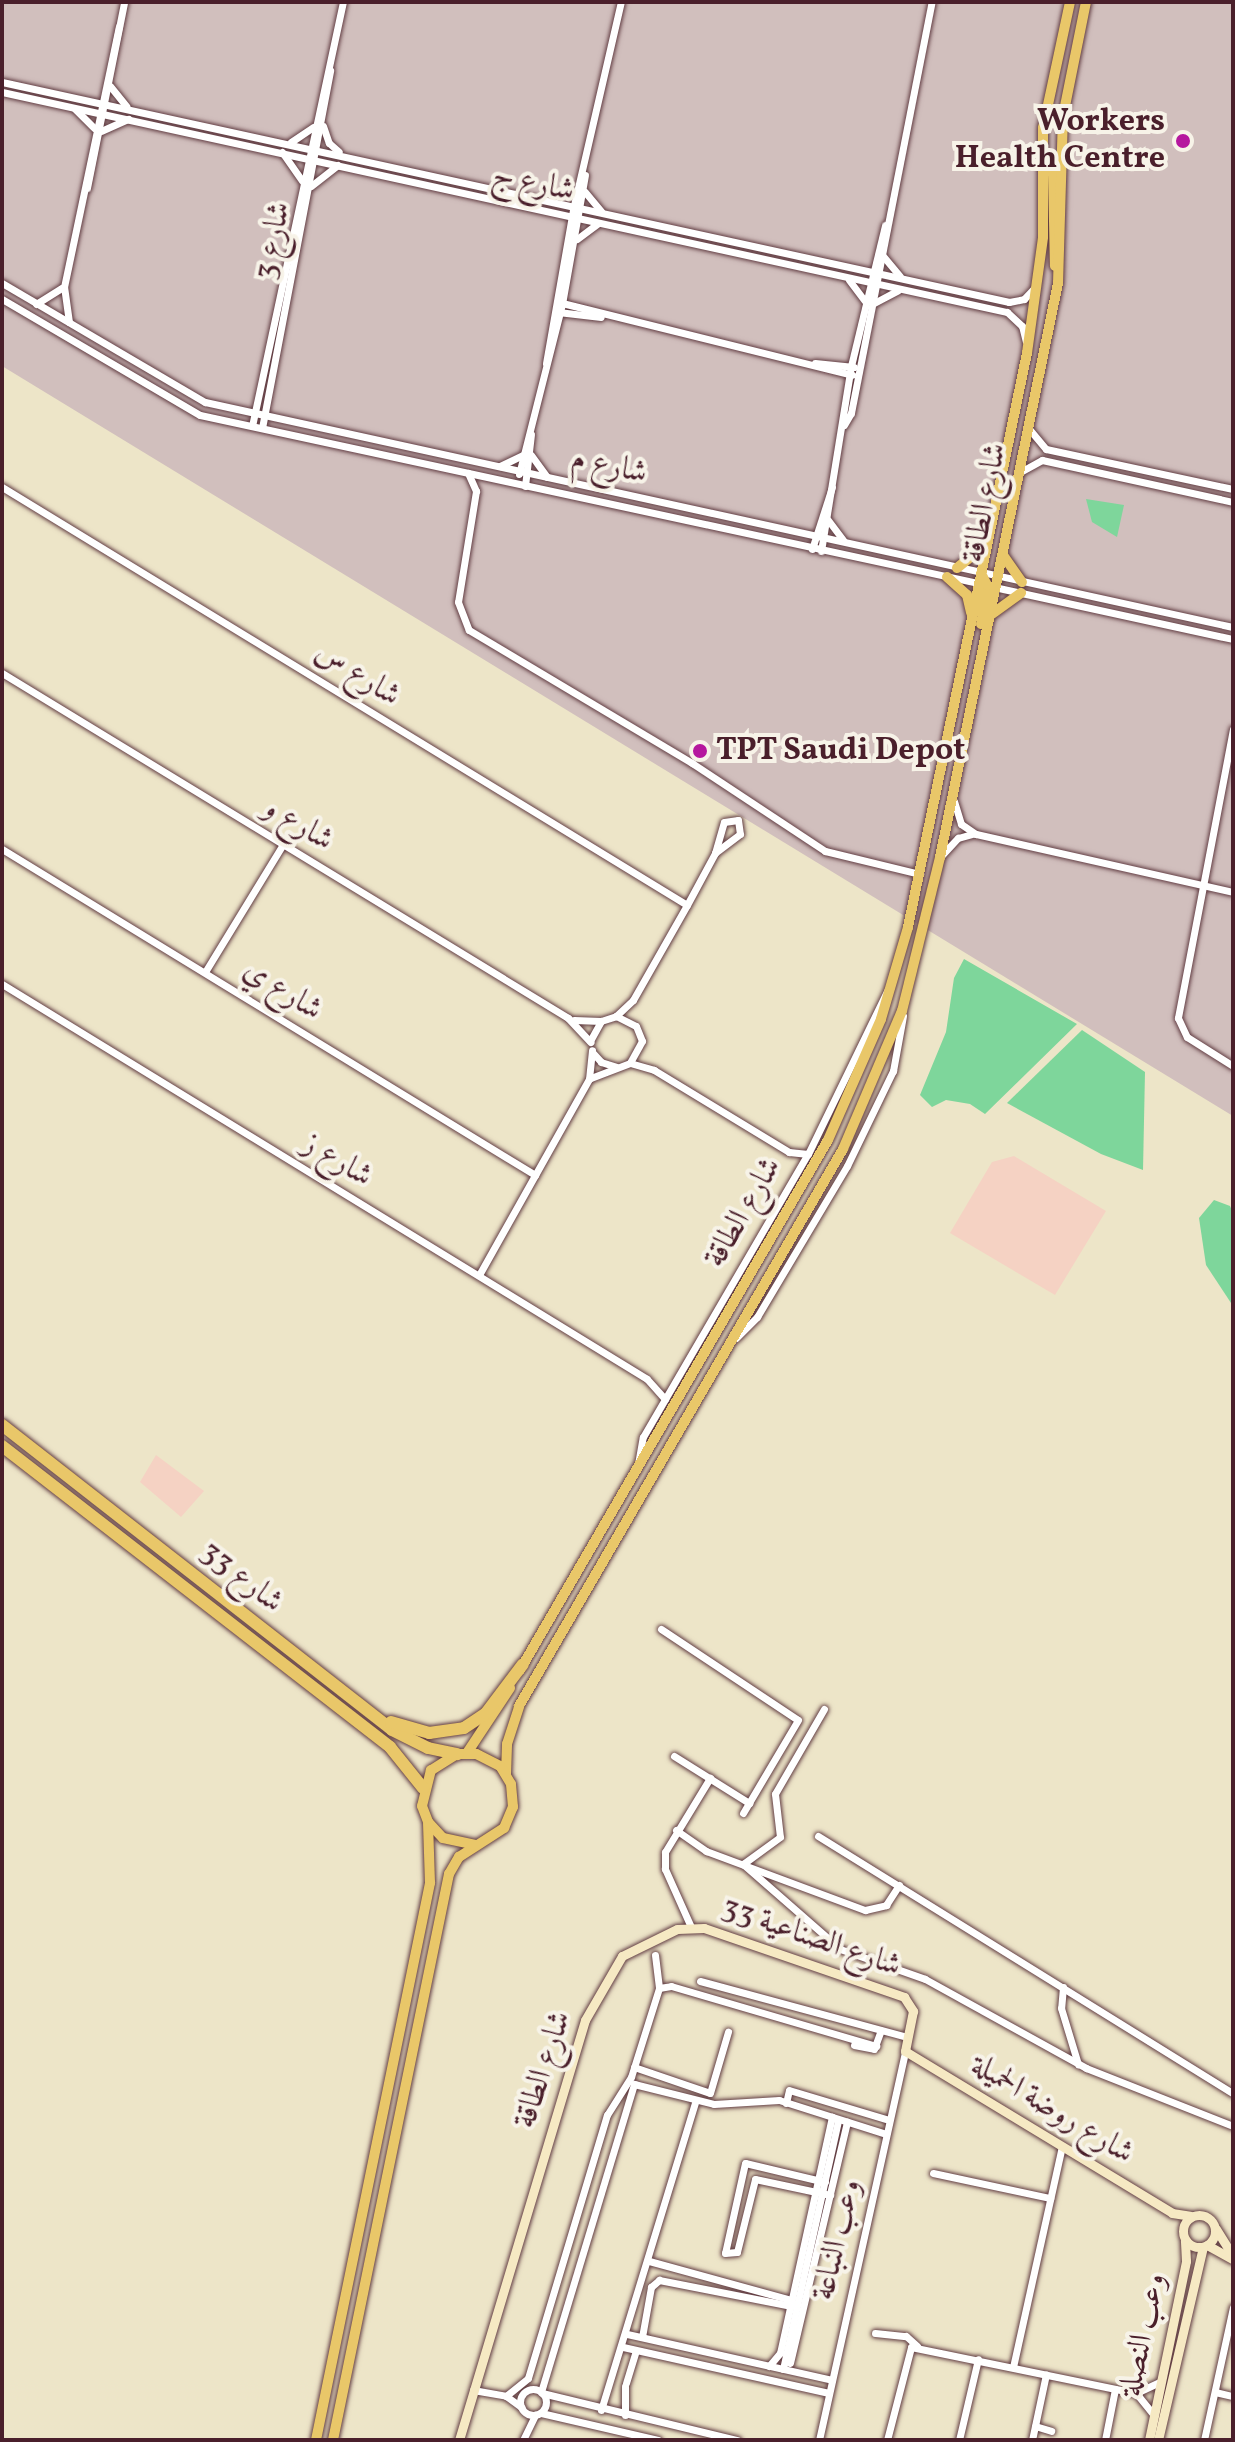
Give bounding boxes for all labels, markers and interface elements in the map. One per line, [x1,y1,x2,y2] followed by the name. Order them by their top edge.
[955,104,1165,179] place label: Workers Health Centre
[1172,130,1194,152] marker: Workers Health Centre
[488,157,578,211] street label: شارع ج
[248,199,300,283] street label: شارع 3
[568,440,650,494] street label: شارع م
[956,440,1016,566] street label: شارع الطاقة
[307,634,407,716] street label: شارع س
[716,732,966,770] place label: TPT Saudi Depot
[691,742,709,760] marker: TPT Saudi Depot
[256,789,340,861] street label: شارع و
[235,952,329,1030] street label: شارع ي
[295,1125,379,1197] street label: شارع ز
[697,1151,791,1275] street label: شارع الطاقة
[192,1534,290,1622] street label: شارع 33
[716,1889,906,1987] street label: شارع الصناعية 33
[507,2007,581,2133] street label: شارع الطاقة
[964,2046,1140,2174] street label: شارع روضة الحميلة
[805,2176,871,2304] street label: وعب النباعة
[1112,2270,1176,2400] street label: وعب النصلة

